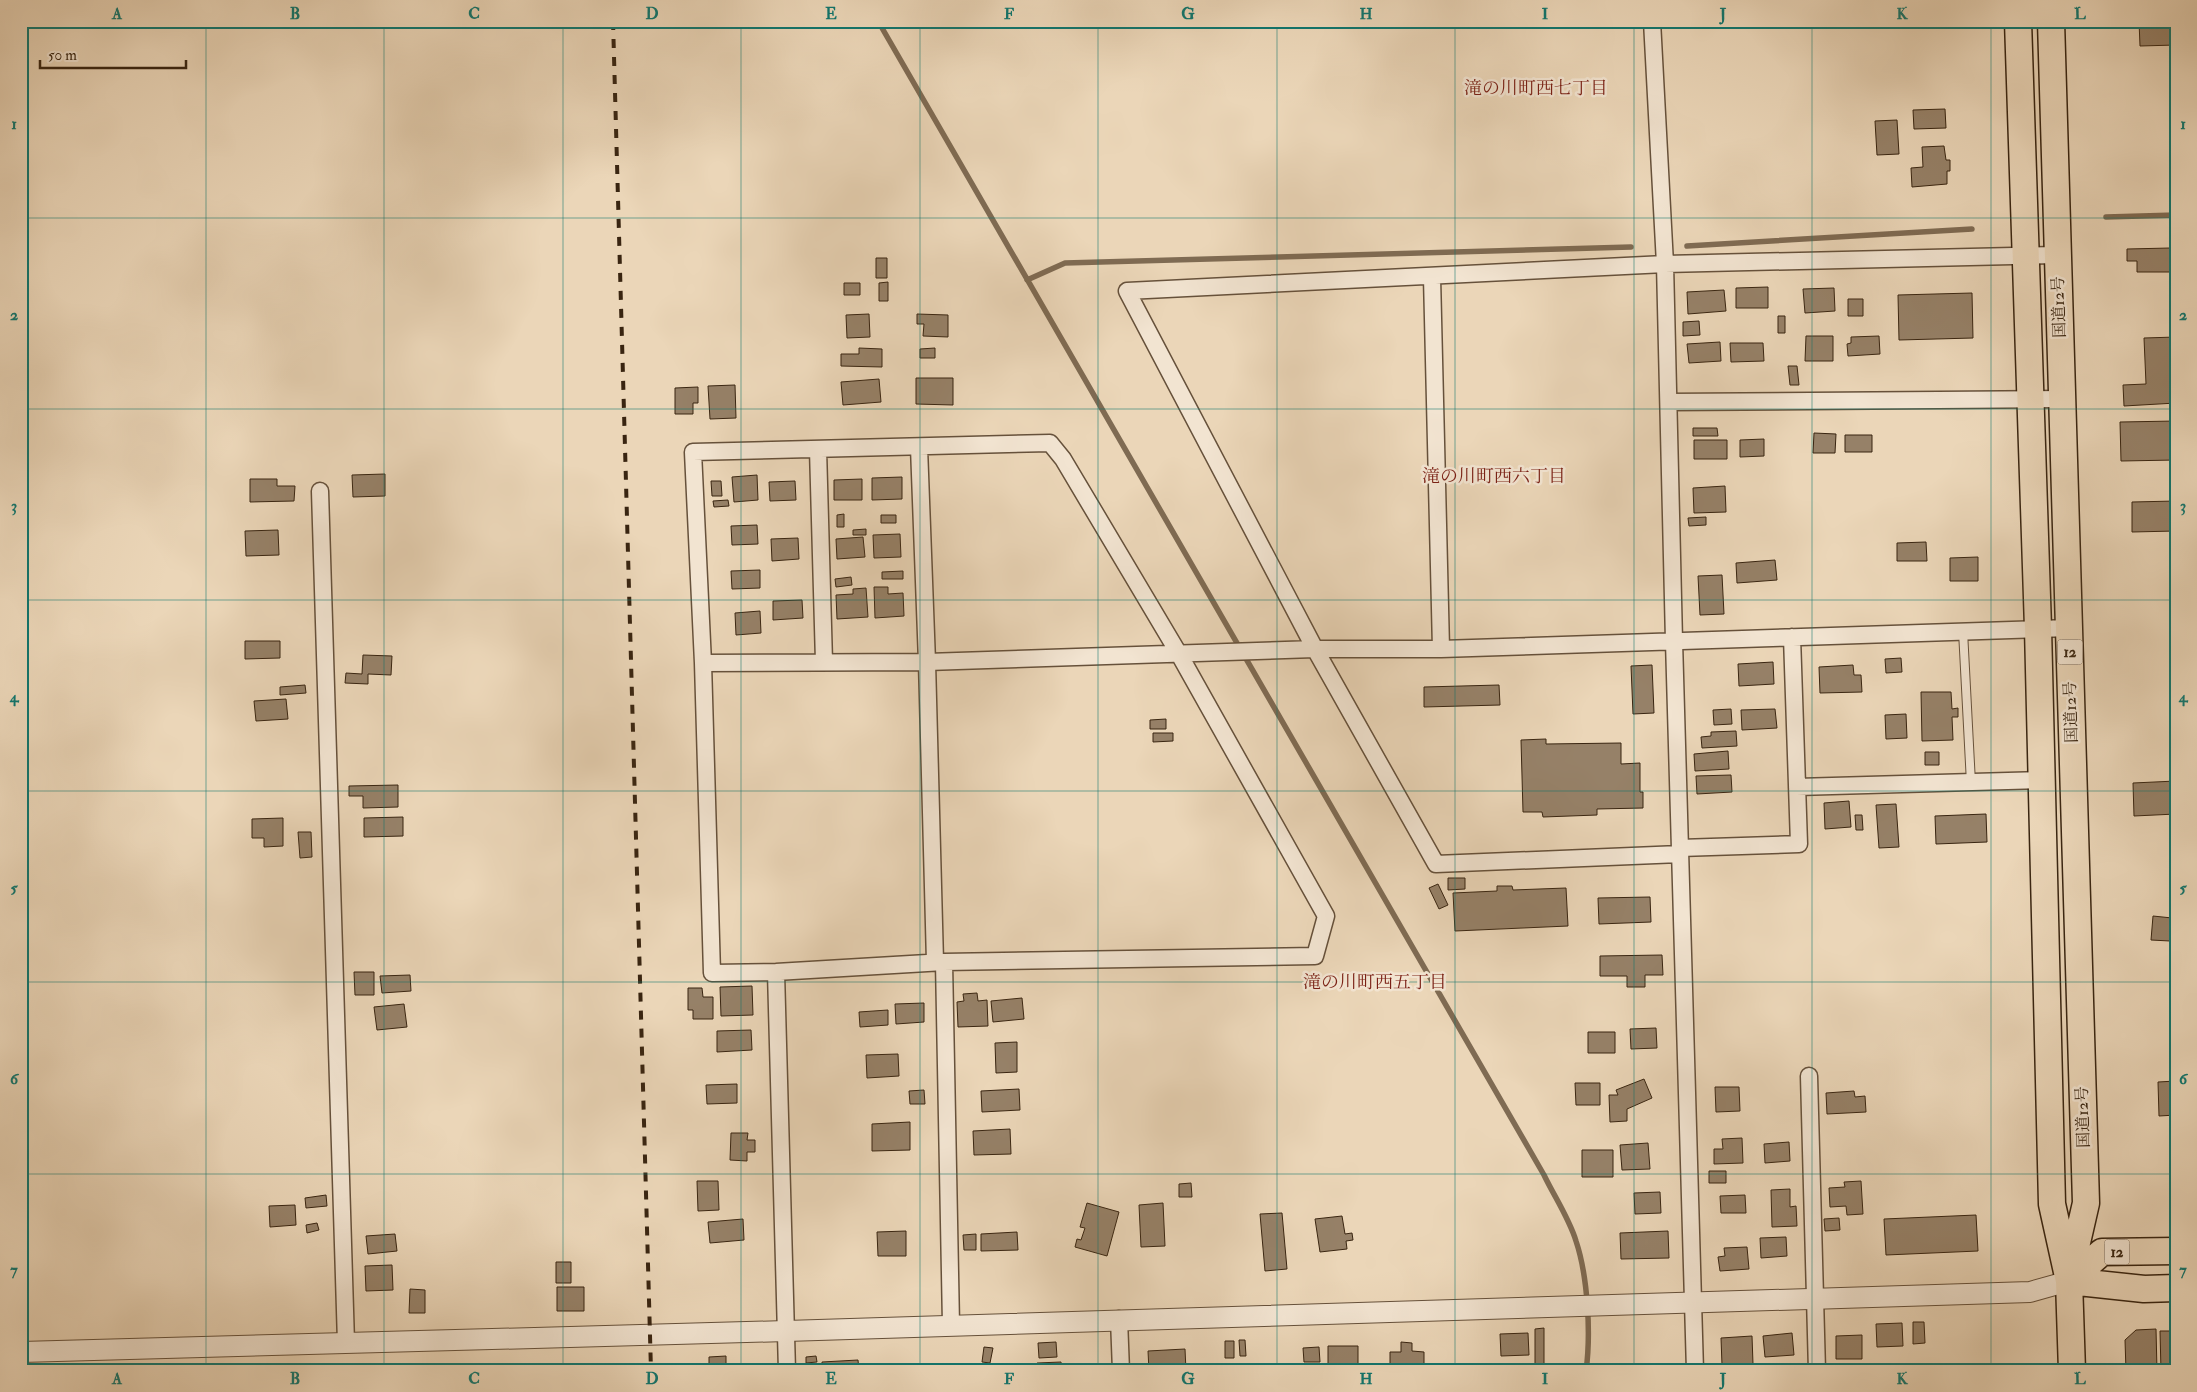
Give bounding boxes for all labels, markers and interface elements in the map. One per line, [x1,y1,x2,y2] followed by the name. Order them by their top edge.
[111,4,123,24] text: A
[290,4,300,24] text: B
[468,4,480,24] text: C
[645,4,659,24] text: D
[825,4,837,24] text: E
[1004,4,1014,24] text: F
[1181,4,1195,24] text: G
[1359,4,1373,24] text: H
[1542,4,1549,24] text: I
[1719,4,1727,25] text: J
[1896,4,1908,24] text: K
[2074,4,2086,24] text: L
[40,38,186,70] scale bar
[48,46,77,65] text: 50 m
[1464,77,1608,100] district label: 滝の川町西七丁目
[11,114,17,134] text: 1
[2180,114,2186,134] text: 1
[2048,276,2070,338] street label: 国道12号
[10,305,18,325] text: 2
[2179,305,2187,325] text: 2
[1422,465,1566,488] district label: 滝の川町西六丁目
[11,496,17,516] text: 3
[2180,496,2186,516] text: 3
[2058,640,2082,664] road number: 12
[2060,681,2082,743] street label: 国道12号
[9,687,20,707] text: 4
[2178,687,2189,707] text: 4
[10,878,18,898] text: 5
[2179,878,2187,898] text: 5
[1303,971,1447,994] district label: 滝の川町西五丁目
[10,1069,20,1089] text: 6
[2179,1069,2189,1089] text: 6
[2072,1086,2094,1148] street label: 国道12号
[2104,1240,2130,1264] road number: 12
[10,1260,18,1280] text: 7
[2179,1260,2187,1280] text: 7
[111,1369,123,1389] text: A
[290,1369,300,1389] text: B
[468,1369,480,1389] text: C
[645,1369,659,1389] text: D
[825,1369,837,1389] text: E
[1004,1369,1014,1389] text: F
[1181,1369,1195,1389] text: G
[1359,1369,1373,1389] text: H
[1542,1369,1549,1389] text: I
[1719,1369,1727,1390] text: J
[1896,1369,1908,1389] text: K
[2074,1369,2086,1389] text: L

